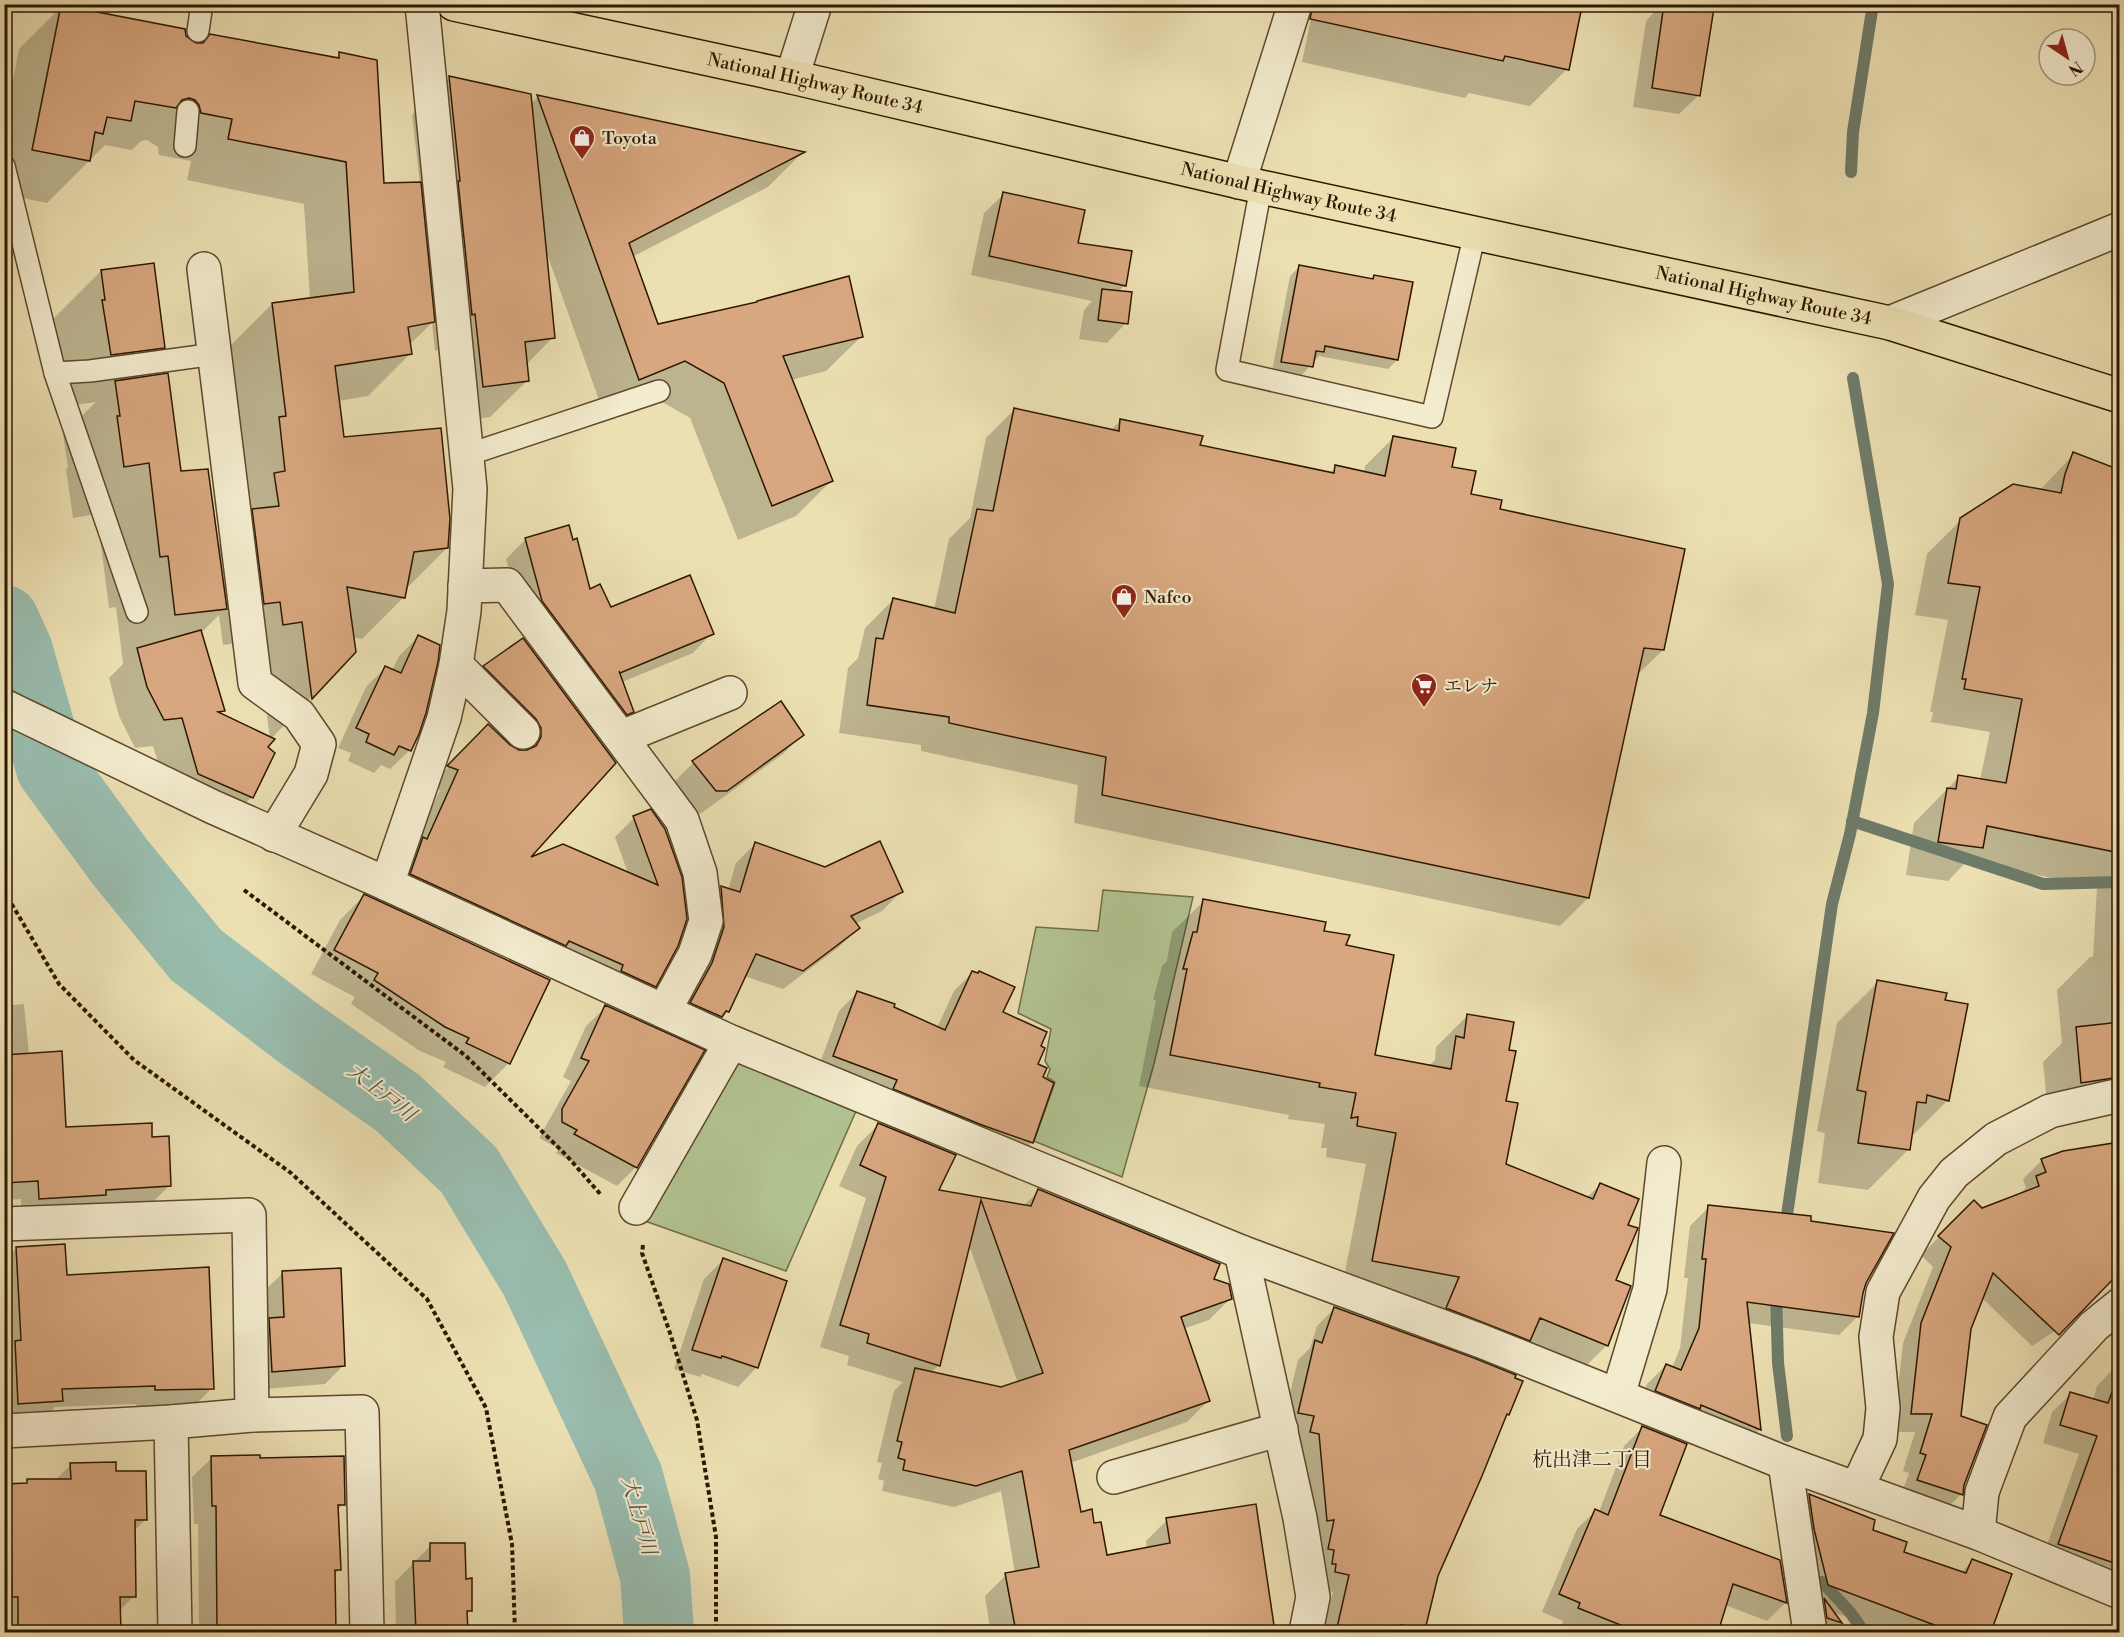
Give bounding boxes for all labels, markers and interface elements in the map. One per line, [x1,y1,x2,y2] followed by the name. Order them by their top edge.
[2037,27,2097,87] north arrow
[705,48,926,119] street label: National Highway Route 34
[2064,57,2086,80] text: N
[567,123,597,161] shop icon: Toyota
[602,127,658,150] place label: Toyota
[1179,157,1399,228] street label: National Highway Route 34
[1654,261,1874,330] street label: National Highway Route 34
[1109,582,1139,620] shop icon: Nafco
[1144,586,1192,609] place label: Nafco
[1409,671,1439,709] supermarket icon: エレナ
[1444,675,1498,698] place label: エレナ
[342,1059,422,1129] water label: 大上戸川
[1532,1448,1652,1473] district label: 杭出津二丁目
[615,1474,662,1560] water label: 大上戸川

